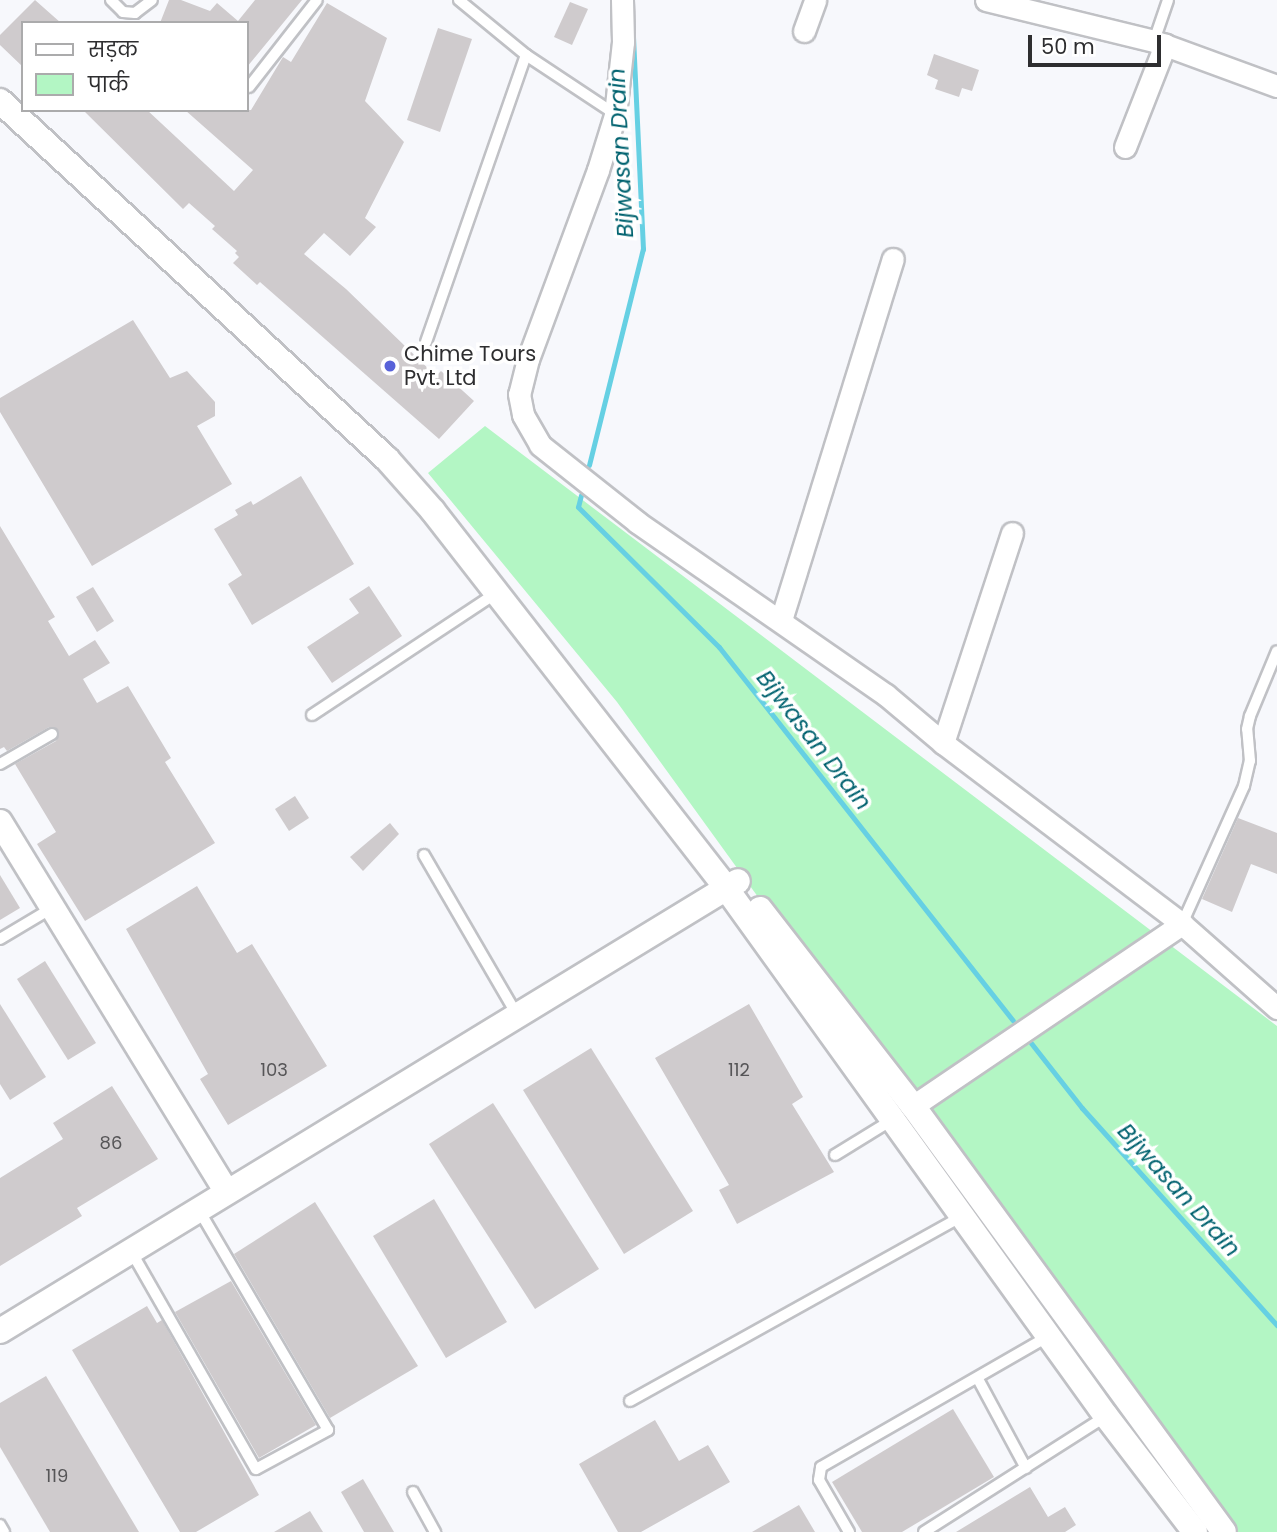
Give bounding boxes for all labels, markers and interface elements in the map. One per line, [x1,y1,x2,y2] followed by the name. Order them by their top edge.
[21,21,248,112] legend
[1032,21,1165,65] scale bar
[1041,32,1095,61] text: 50 m
[88,35,138,64] text: सड़क
[603,68,639,238] water label: Bijwasan Drain
[88,70,129,99] text: पार्क
[404,341,536,391] place label: Chime Tours Pvt. Ltd
[382,358,398,374] marker: Chime Tours Pvt. Ltd
[751,665,877,815] water label: Bijwasan Drain
[260,1059,288,1081] house number: 103
[728,1059,750,1081] house number: 112
[1112,1118,1246,1262] water label: Bijwasan Drain
[100,1132,122,1154] house number: 86
[46,1465,68,1487] house number: 119

